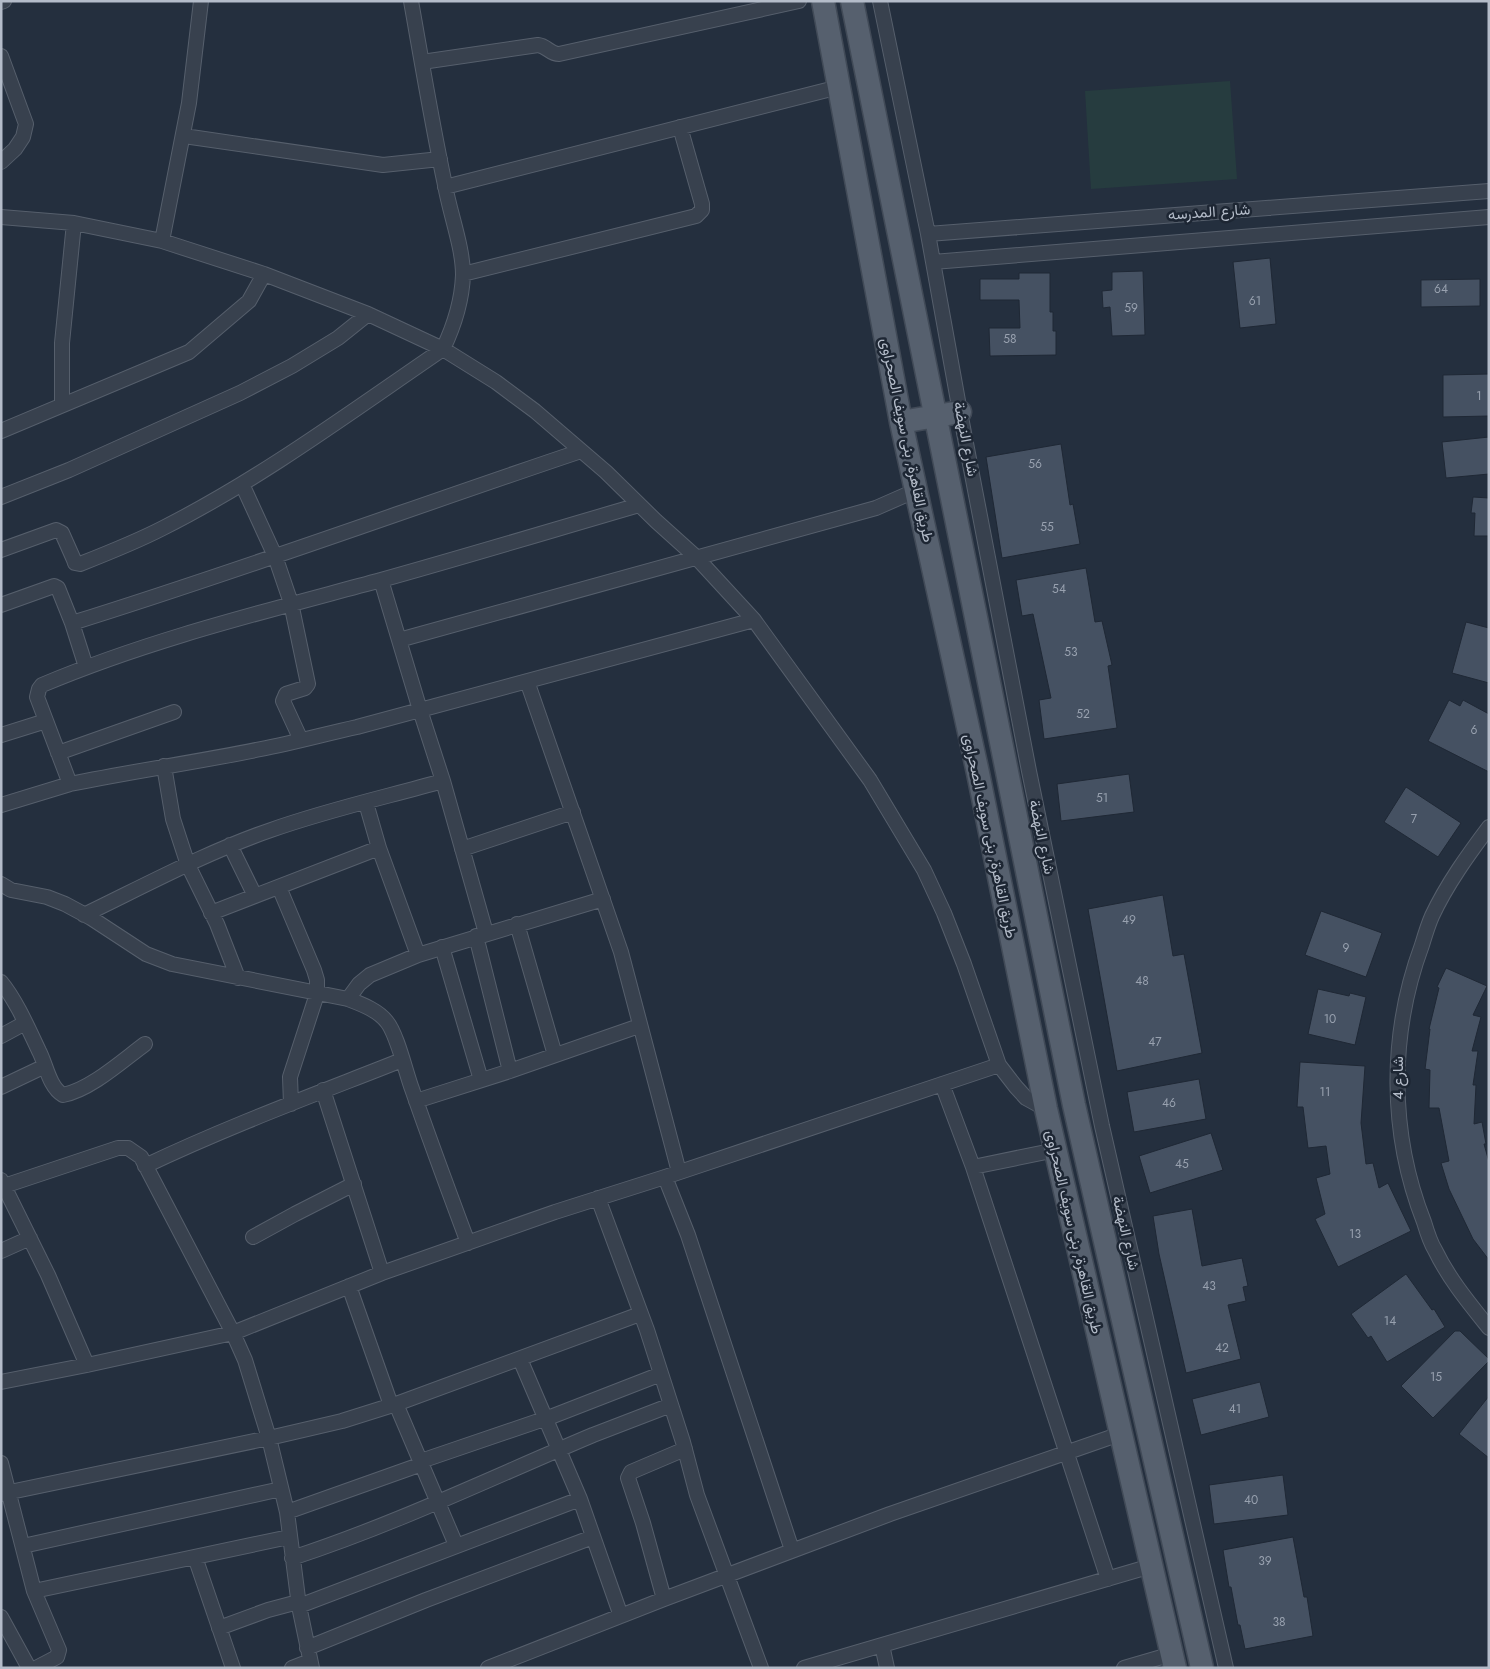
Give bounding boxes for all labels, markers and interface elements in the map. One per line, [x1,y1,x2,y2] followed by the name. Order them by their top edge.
[1167,198,1251,226] street label: شارع المدرسه
[1434,280,1448,298] house number: 64
[1249,292,1261,310] house number: 61
[1124,299,1138,317] house number: 59
[1003,330,1017,348] house number: 58
[875,336,939,544] street label: طريق القاهرة, بنى سويف الصحراوى
[1476,387,1482,405] house number: 1
[948,400,984,478] street label: شارع النهضة
[1028,455,1042,473] house number: 56
[1040,518,1054,536] house number: 55
[1052,580,1066,598] house number: 54
[1064,643,1078,661] house number: 53
[1076,705,1090,723] house number: 52
[1471,721,1478,739] house number: 6
[958,732,1022,940] street label: طريق القاهرة, بنى سويف الصحراوى
[1096,789,1108,807] house number: 51
[1023,798,1061,876] street label: شارع النهضة
[1411,810,1418,828] house number: 7
[1122,911,1136,929] house number: 49
[1343,939,1350,957] house number: 9
[1135,972,1149,990] house number: 48
[1324,1010,1336,1028] house number: 10
[1148,1033,1162,1051] house number: 47
[1387,1056,1409,1100] street label: شارع 4
[1320,1083,1330,1101] house number: 11
[1162,1094,1176,1112] house number: 46
[1040,1128,1108,1336] street label: طريق القاهرة, بنى سويف الصحراوى
[1175,1155,1189,1173] house number: 45
[1107,1194,1145,1273] street label: شارع النهضة
[1349,1225,1361,1243] house number: 13
[1202,1277,1216,1295] house number: 43
[1384,1312,1396,1330] house number: 14
[1215,1339,1229,1357] house number: 42
[1430,1368,1442,1386] house number: 15
[1229,1400,1241,1418] house number: 41
[1244,1491,1258,1509] house number: 40
[1258,1552,1272,1570] house number: 39
[1272,1613,1286,1631] house number: 38

